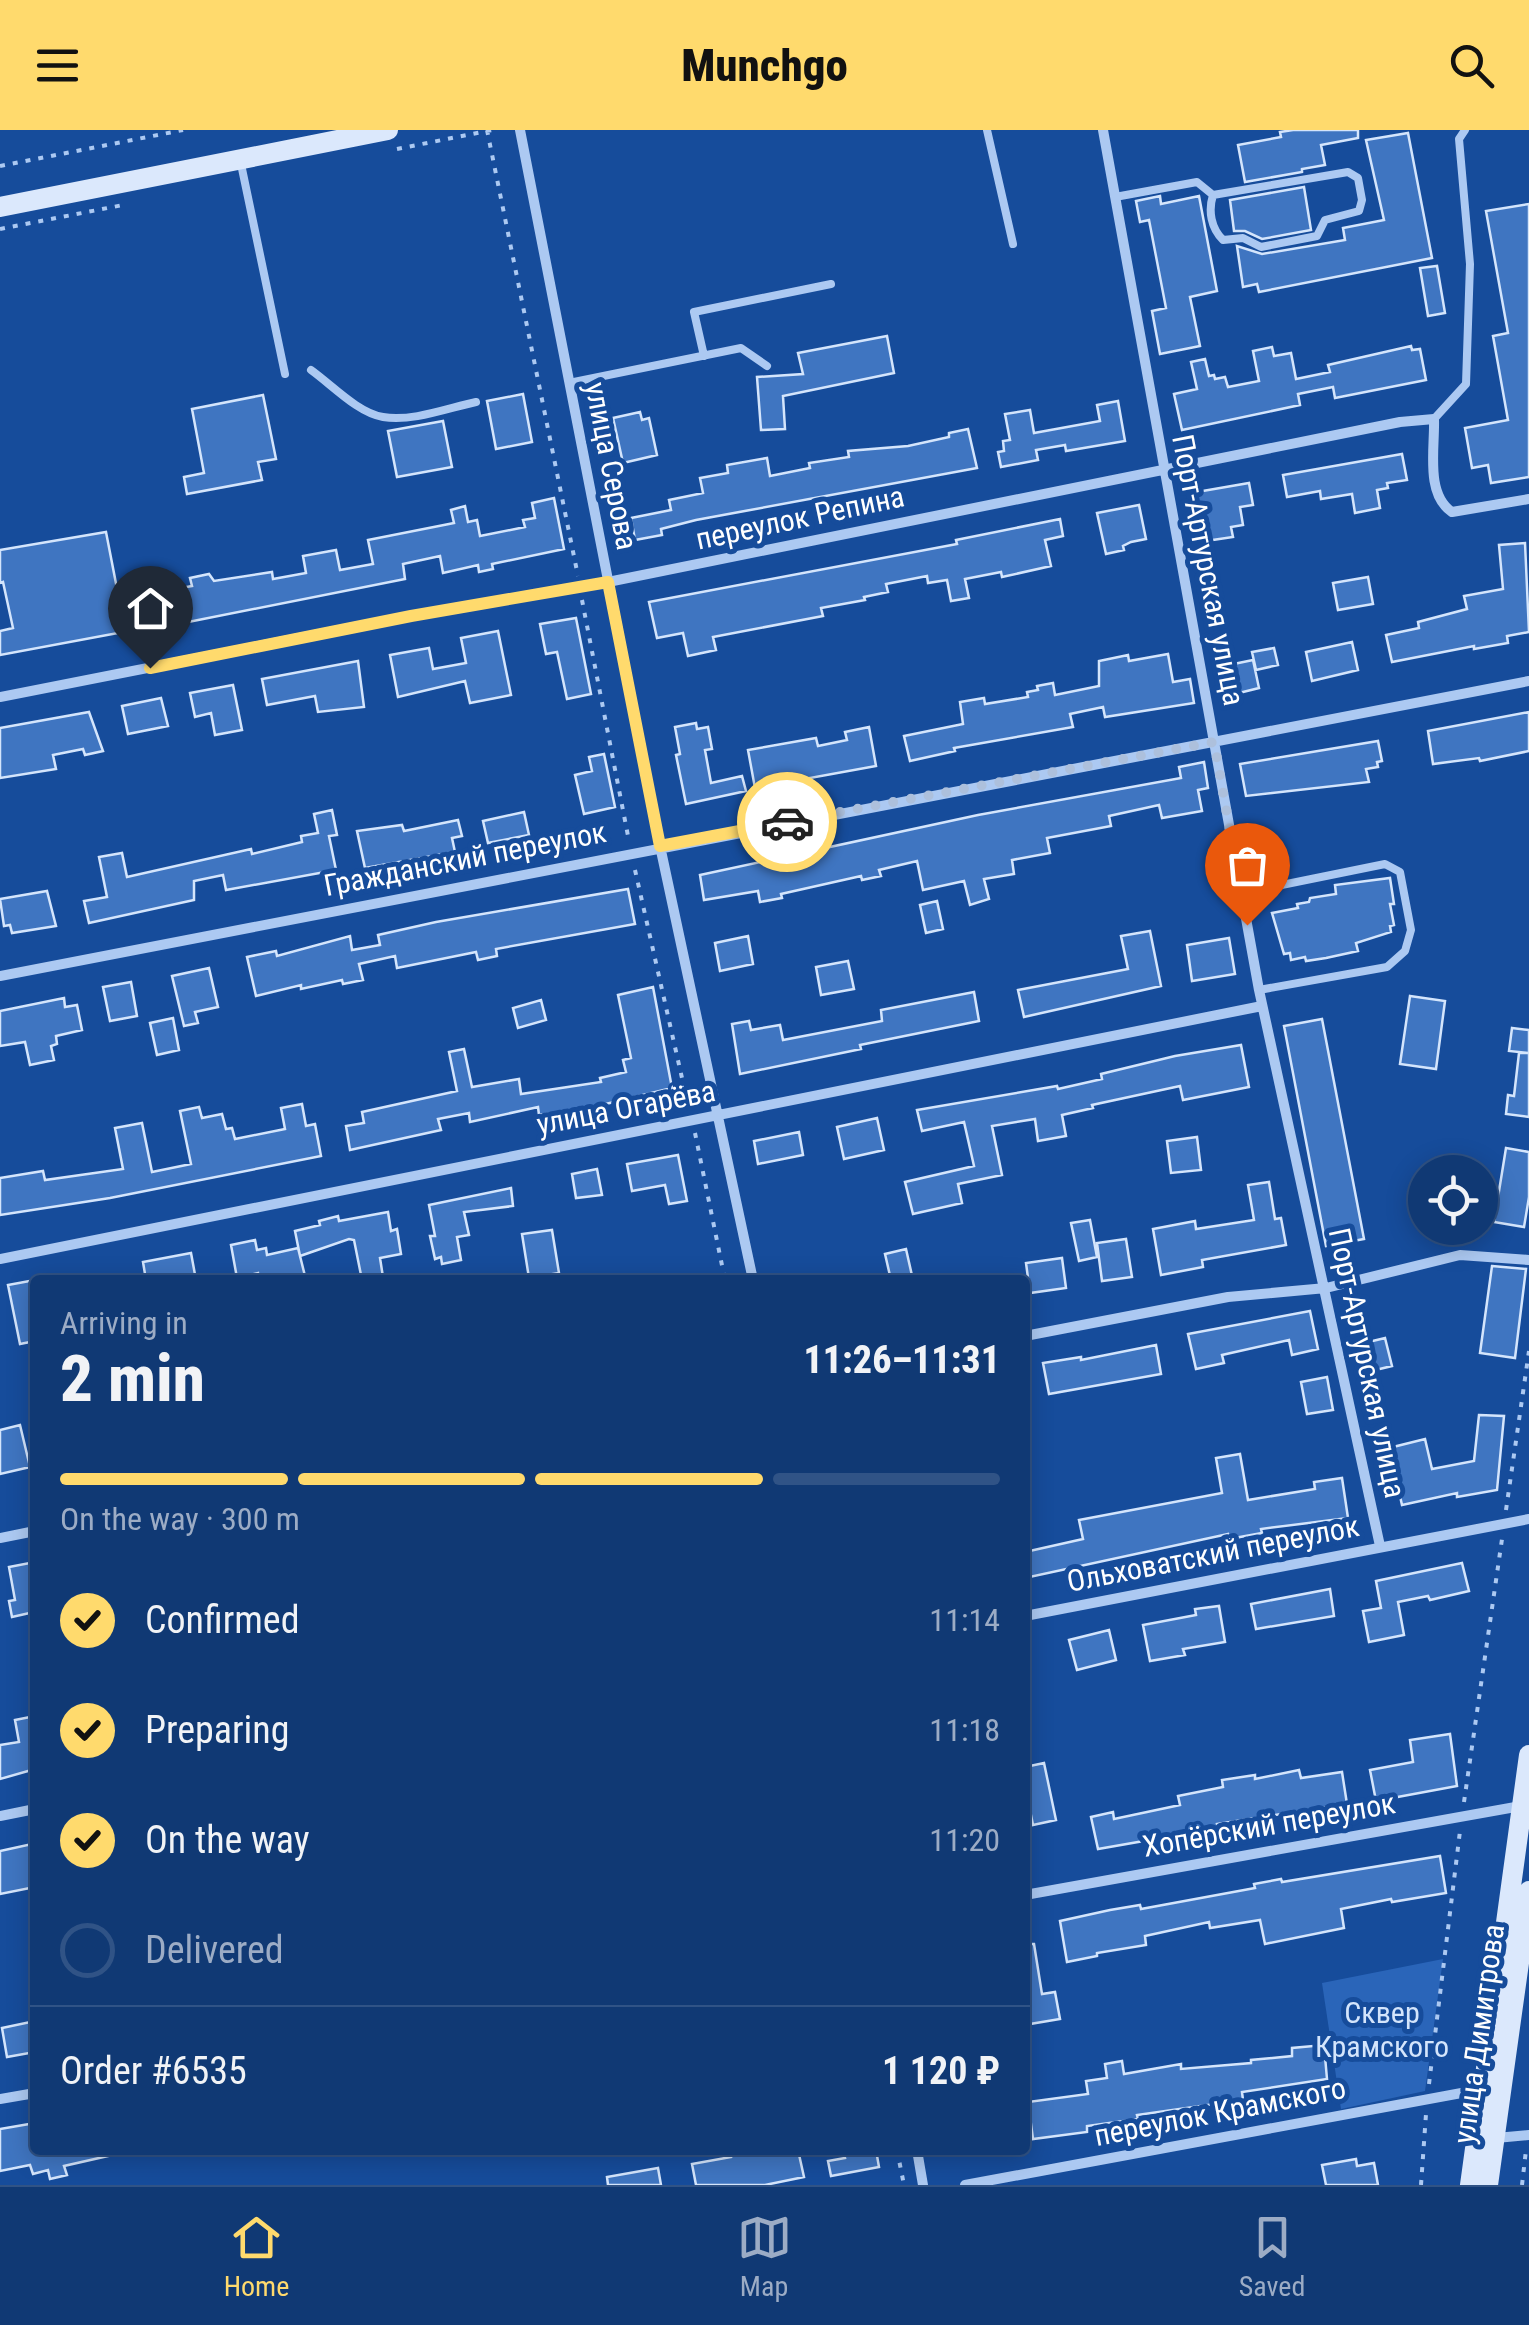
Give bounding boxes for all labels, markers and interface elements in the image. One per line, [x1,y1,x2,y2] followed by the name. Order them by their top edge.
[30,38,85,93] icon: menu
[1444,38,1499,93] icon: search
[681,39,848,92] text: Munchgo
[578,379,645,553] street label: улица Серова
[1165,431,1252,708] street label: Порт-Артурская улица
[692,478,907,557] street label: переулок Репина
[108,566,193,669] pin
[123,581,178,636] icon: home
[737,772,837,872] courier
[760,795,815,850] icon: car
[321,814,609,903] street label: Гражданский переулок
[1205,823,1290,926] pin
[1220,838,1275,893] icon: bag
[534,1073,718,1142] street label: улица Огарёва
[1408,1155,1498,1245] map controls
[1408,1155,1498,1245] button: locate
[1322,1225,1413,1501] street label: Порт-Артурская улица
[60,1304,188,1342] text: Arriving in
[803,1338,1000,1382] text: 11:26–11:31
[60,1341,205,1417] text: 2 min
[60,1500,300,1538] text: On the way · 300 m
[1064,1508,1362,1599] street label: Ольховатский переулок
[60,1593,115,1648] icon: check
[145,1598,300,1642] text: Confirmed
[929,1601,1000,1639] text: 11:14
[60,1703,115,1758] icon: check
[145,1708,290,1752] text: Preparing
[929,1711,1000,1749] text: 11:18
[1140,1785,1398,1864] street label: Хопёрский переулок
[60,1813,115,1868] icon: check
[145,1818,310,1862] text: On the way
[929,1821,1000,1859] text: 11:20
[1446,1922,1511,2146] street label: улица Димитрова
[145,1928,284,1972] text: Delivered
[1315,1995,1449,2064] park label: Сквер Крамского
[60,2049,247,2093] text: Order #6535
[882,2049,1000,2093] text: 1 120 ₽
[1091,2070,1349,2153] street label: переулок Крамского
[224,2210,289,2303] tab: Home
[737,2210,792,2303] tab: Map
[1239,2210,1305,2303] tab: Saved

